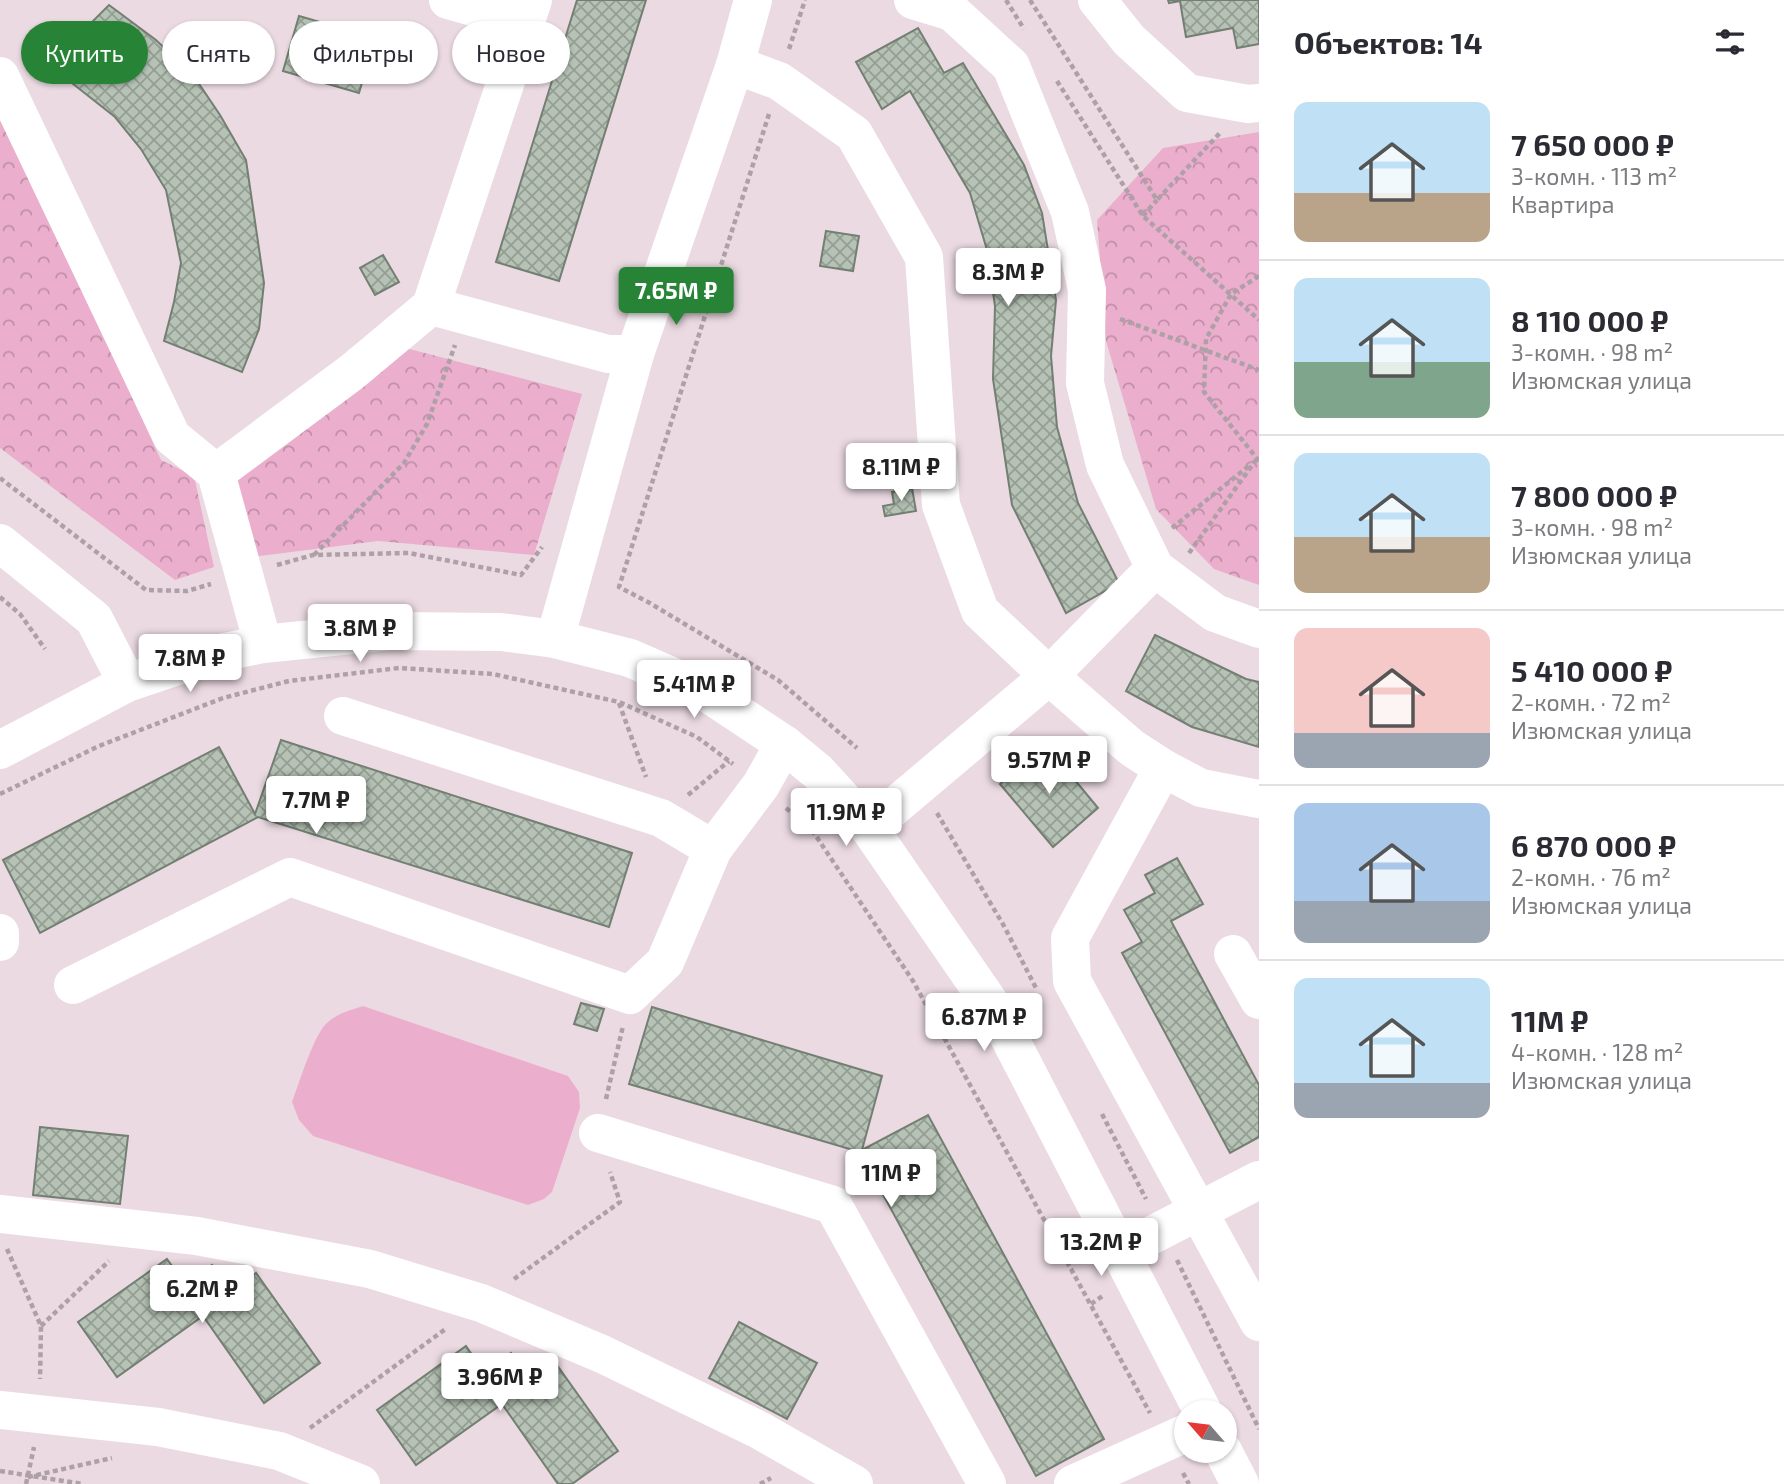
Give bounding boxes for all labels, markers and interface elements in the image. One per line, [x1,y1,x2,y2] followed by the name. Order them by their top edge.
[21,21,148,84] chip: Купить
[162,21,275,84] chip: Снять
[289,21,438,84] chip: Фильтры
[452,21,570,84] chip: Новое
[1711,23,1749,61] icon: filters
[1294,24,1483,60] text: Объектов: 14
[1511,126,1674,162] text: 7 650 000 ₽
[1350,130,1434,214] icon: home
[1511,162,1677,190] text: 3-комн. · 113 m²
[1511,190,1615,218] text: Квартира
[951,248,1065,308] pin: 8.3M ₽
[972,257,1044,285] text: 8.3M ₽
[611,268,741,327] pin: 7.65M ₽
[635,276,717,304] text: 7.65M ₽
[1511,302,1669,338] text: 8 110 000 ₽
[1350,306,1434,390] icon: home
[1511,338,1673,366] text: 3-комн. · 98 m²
[1511,366,1692,394] text: Изюмская улица
[836,444,966,503] pin: 8.11M ₽
[862,452,940,480] text: 8.11M ₽
[1511,477,1677,513] text: 7 800 000 ₽
[1350,481,1434,565] icon: home
[1511,513,1673,541] text: 3-комн. · 98 m²
[1511,541,1692,569] text: Изюмская улица
[303,604,417,664] pin: 3.8M ₽
[324,613,396,641] text: 3.8M ₽
[133,634,247,694] pin: 7.8M ₽
[155,643,225,671] text: 7.8M ₽
[1511,652,1673,688] text: 5 410 000 ₽
[1350,656,1434,740] icon: home
[629,660,759,720] pin: 5.41M ₽
[653,669,735,697] text: 5.41M ₽
[1511,688,1671,716] text: 2-комн. · 72 m²
[1511,716,1692,744] text: Изюмская улица
[984,736,1114,796] pin: 9.57M ₽
[1007,745,1091,773] text: 9.57M ₽
[259,776,373,836] pin: 7.7M ₽
[282,785,350,813] text: 7.7M ₽
[781,788,911,848] pin: 11.9M ₽
[807,797,885,825] text: 11.9M ₽
[1511,827,1676,863] text: 6 870 000 ₽
[1350,831,1434,915] icon: home
[1511,863,1671,891] text: 2-комн. · 76 m²
[1511,891,1692,919] text: Изюмская улица
[919,993,1049,1053] pin: 6.87M ₽
[941,1002,1027,1030] text: 6.87M ₽
[1511,1002,1589,1038] text: 11M ₽
[1350,1006,1434,1090] icon: home
[1511,1038,1683,1066] text: 4-комн. · 128 m²
[1511,1066,1692,1094] text: Изюмская улица
[842,1150,940,1209] pin: 11M ₽
[861,1158,921,1186] text: 11M ₽
[1036,1218,1166,1278] pin: 13.2M ₽
[1060,1227,1142,1255] text: 13.2M ₽
[145,1266,259,1325] pin: 6.2M ₽
[166,1274,238,1302] text: 6.2M ₽
[435,1354,565,1413] pin: 3.96M ₽
[457,1362,543,1390] text: 3.96M ₽
[1174,1400,1237,1463] north arrow
[1174,1400,1237,1463] map controls

